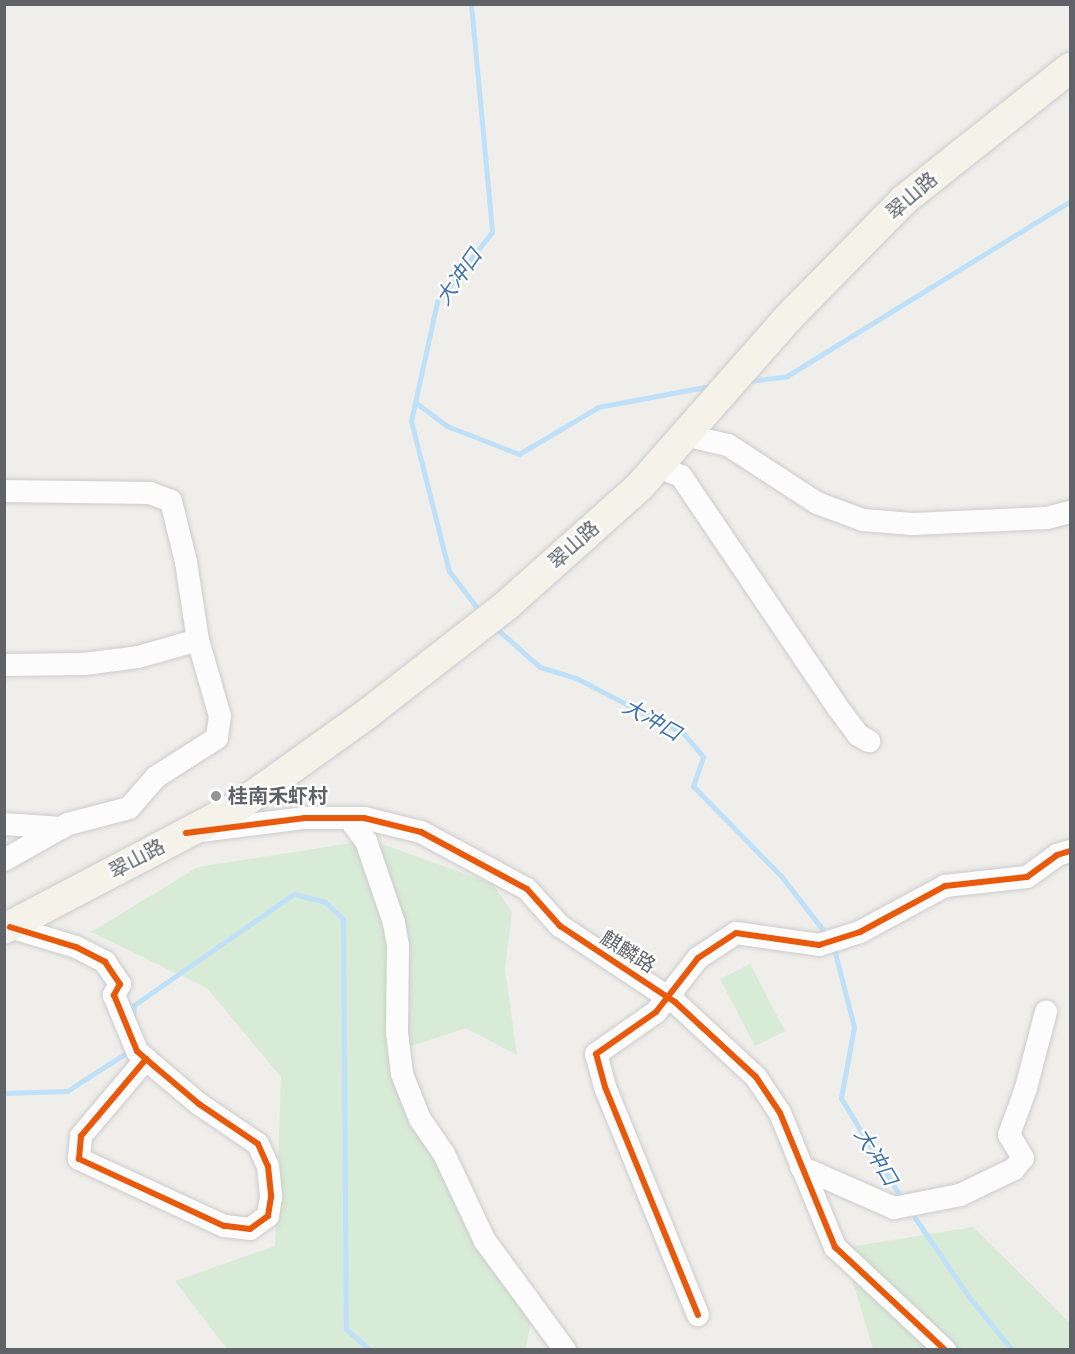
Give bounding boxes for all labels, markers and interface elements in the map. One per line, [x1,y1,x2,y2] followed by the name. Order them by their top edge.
[881,167,943,225] street label: 翠山路
[431,244,487,310] water label: 大冲口
[544,516,604,574] street label: 翠山路
[618,694,686,746] water label: 大冲口
[228,784,328,808] place label: 桂南禾虾村
[209,789,223,803] marker: 桂南禾虾村
[105,834,169,884] street label: 翠山路
[596,926,660,978] street label: 麒麟路
[849,1124,903,1190] water label: 大冲口

